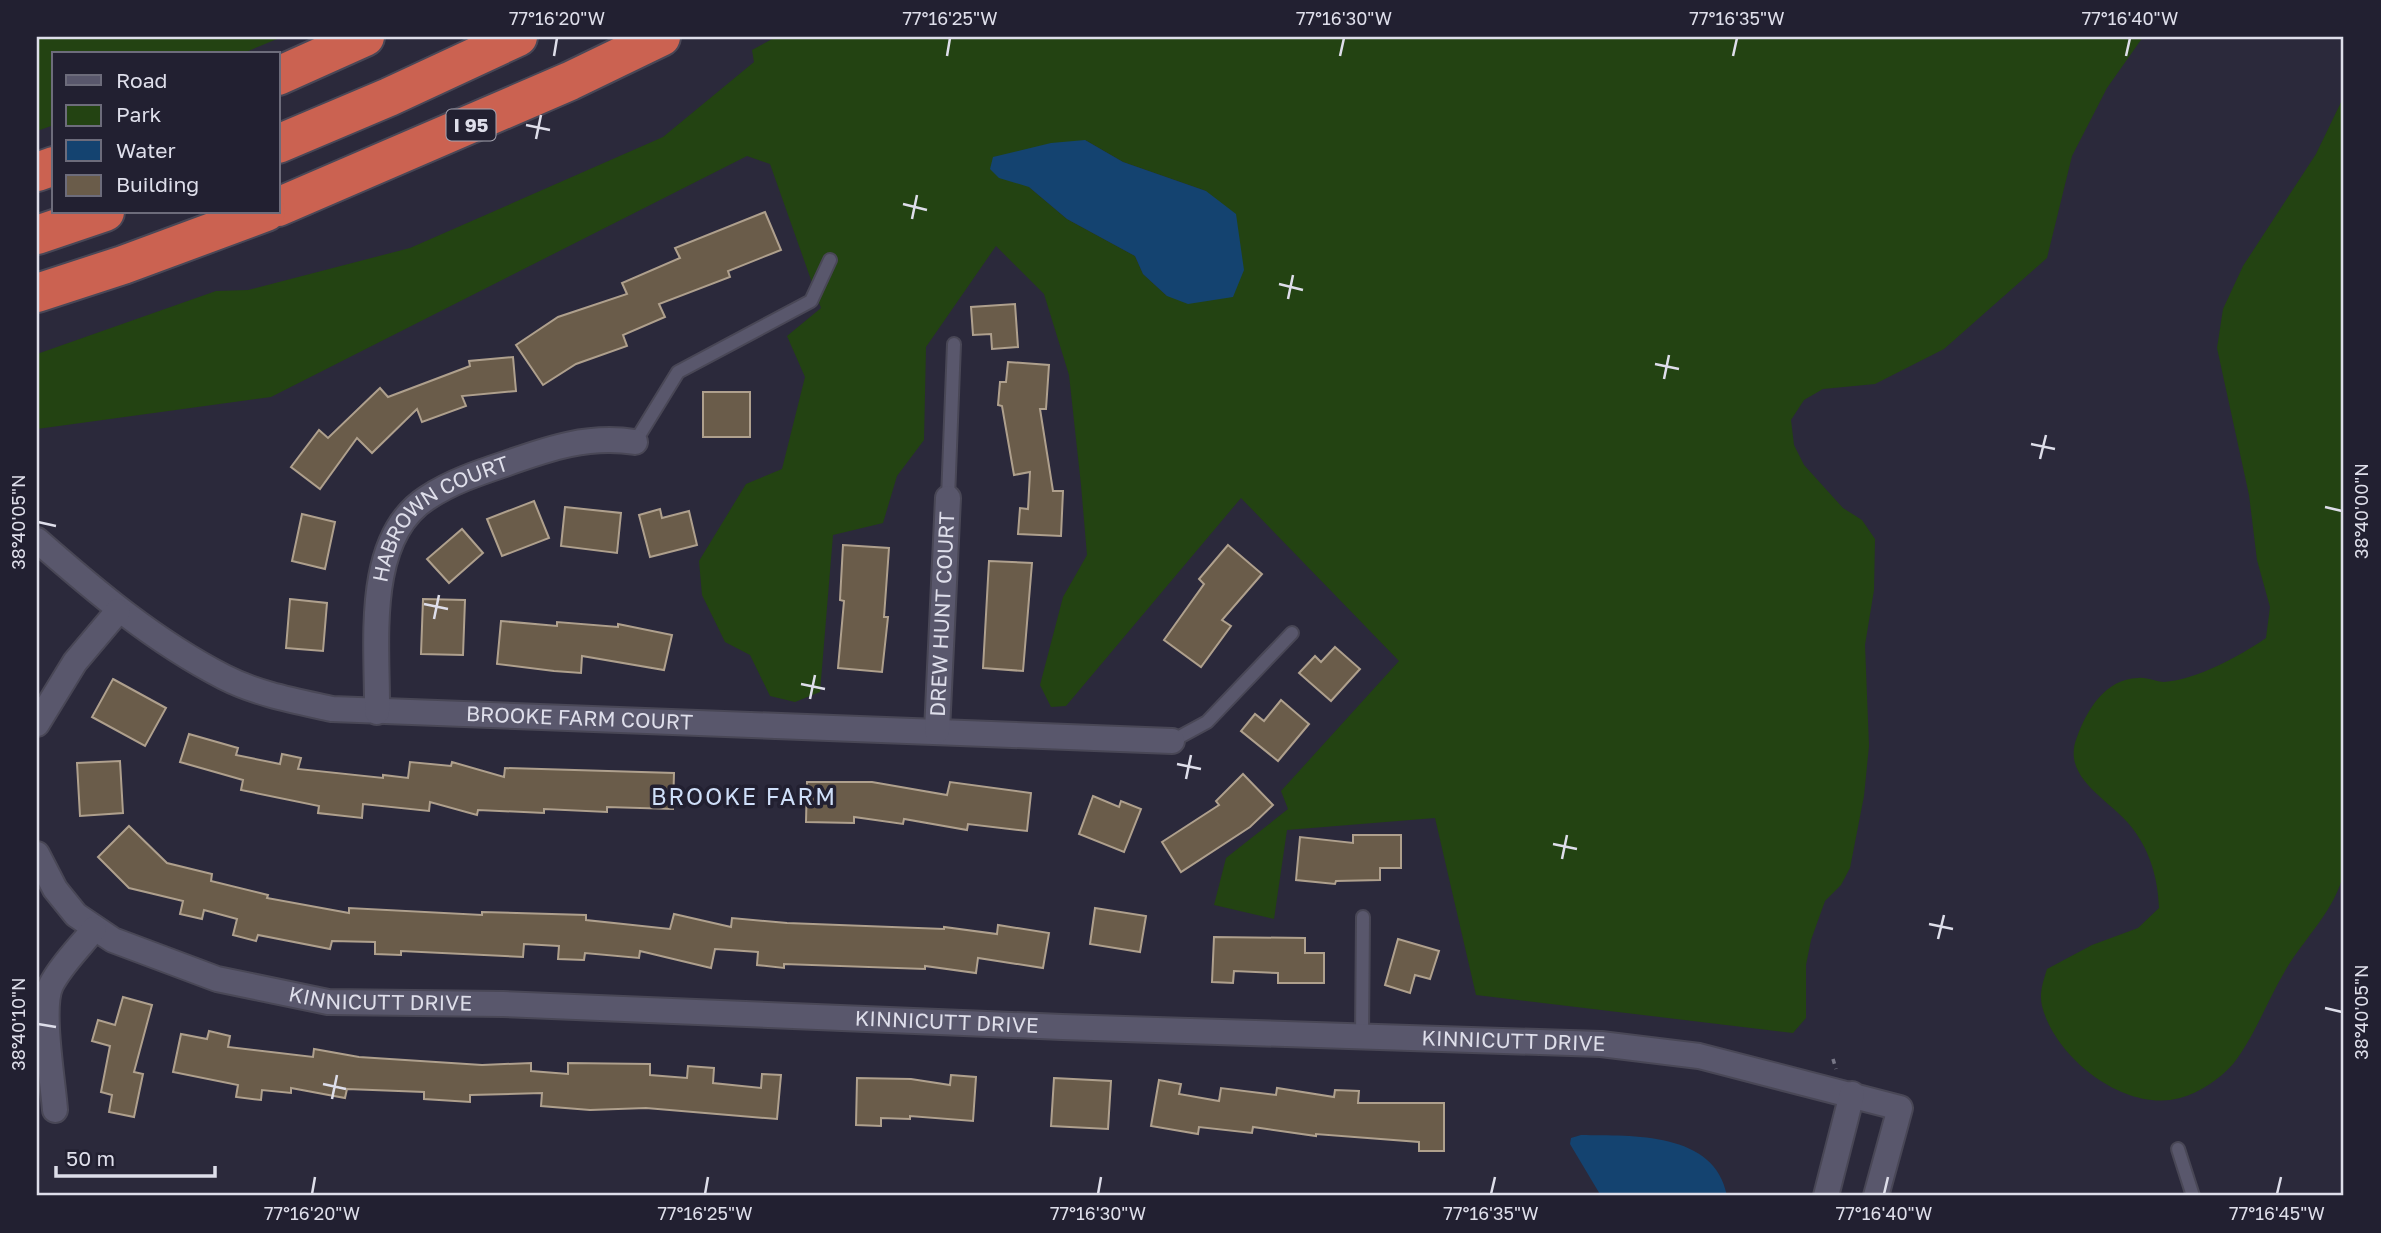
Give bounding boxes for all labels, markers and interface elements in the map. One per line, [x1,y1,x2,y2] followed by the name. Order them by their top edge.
[509,7,605,29] text: 77°16'20"W
[902,7,998,29] text: 77°16'25"W
[1296,7,1392,29] text: 77°16'30"W
[1689,7,1785,29] text: 77°16'35"W
[2082,7,2178,29] text: 77°16'40"W
[52,52,280,214] legend
[116,67,167,93] text: Road
[116,101,162,127] text: Park
[447,110,496,140] road number: I 95
[116,137,176,163] text: Water
[116,171,199,197] text: Building
[366,450,512,584] street label: HABROWN COURT
[2350,463,2372,559] text: 38°40'00"N
[7,474,29,570] text: 38°40'05"N
[924,511,959,717] street label: DREW HUNT COURT
[465,700,693,735] street label: BROOKE FARM COURT
[651,782,837,810] district label: BROOKE FARM
[2350,964,2372,1060] text: 38°40'05"N
[7,977,29,1071] text: 38°40'10"N
[287,980,472,1016] street label: KINNICUTT DRIVE
[854,1004,1039,1038] street label: KINNICUTT DRIVE
[1421,1024,1606,1056] street label: KINNICUTT DRIVE
[56,1135,215,1179] scale bar
[66,1145,115,1171] text: 50 m
[264,1202,360,1224] text: 77°16'20"W
[657,1202,753,1224] text: 77°16'25"W
[1050,1202,1146,1224] text: 77°16'30"W
[1443,1202,1539,1224] text: 77°16'35"W
[1836,1202,1932,1224] text: 77°16'40"W
[2229,1202,2325,1224] text: 77°16'45"W

